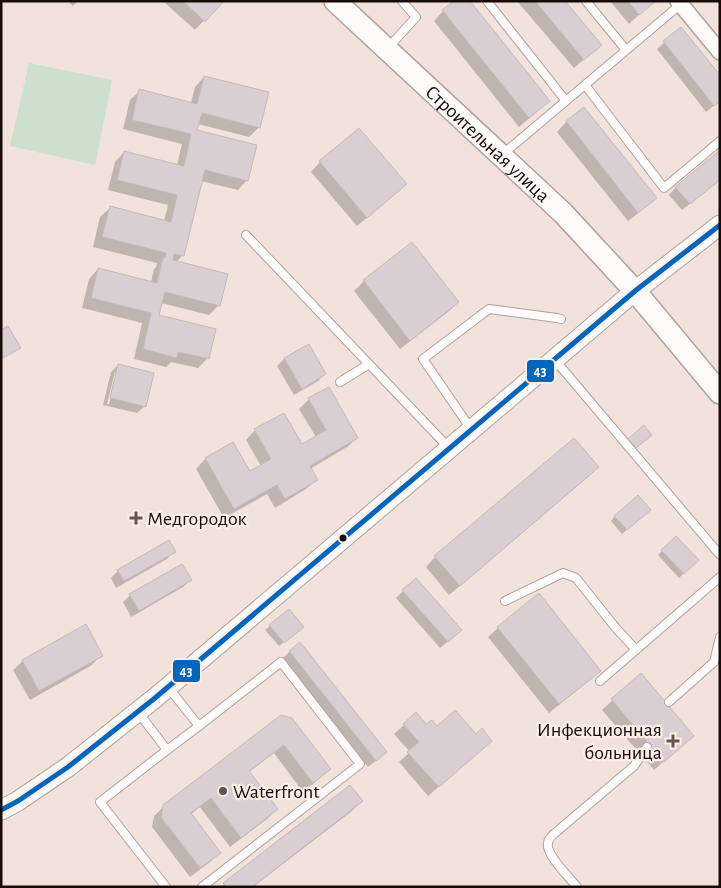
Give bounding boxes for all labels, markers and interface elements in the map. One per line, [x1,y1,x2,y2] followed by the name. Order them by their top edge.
[421,82,553,206] street label: Строительная улица
[526,359,555,383] line badge: 43
[533,365,547,379] text: 43
[147,509,247,529] place label: Медгородок
[129,511,143,525] marker: Медгородок
[338,533,348,543] unlabelled marker
[172,659,201,683] line badge: 43
[179,665,193,679] text: 43
[537,720,662,763] place label: Инфекционная больница
[666,734,680,748] marker: Инфекционная больница
[233,782,320,802] place label: Waterfront
[217,785,229,797] marker: Waterfront

